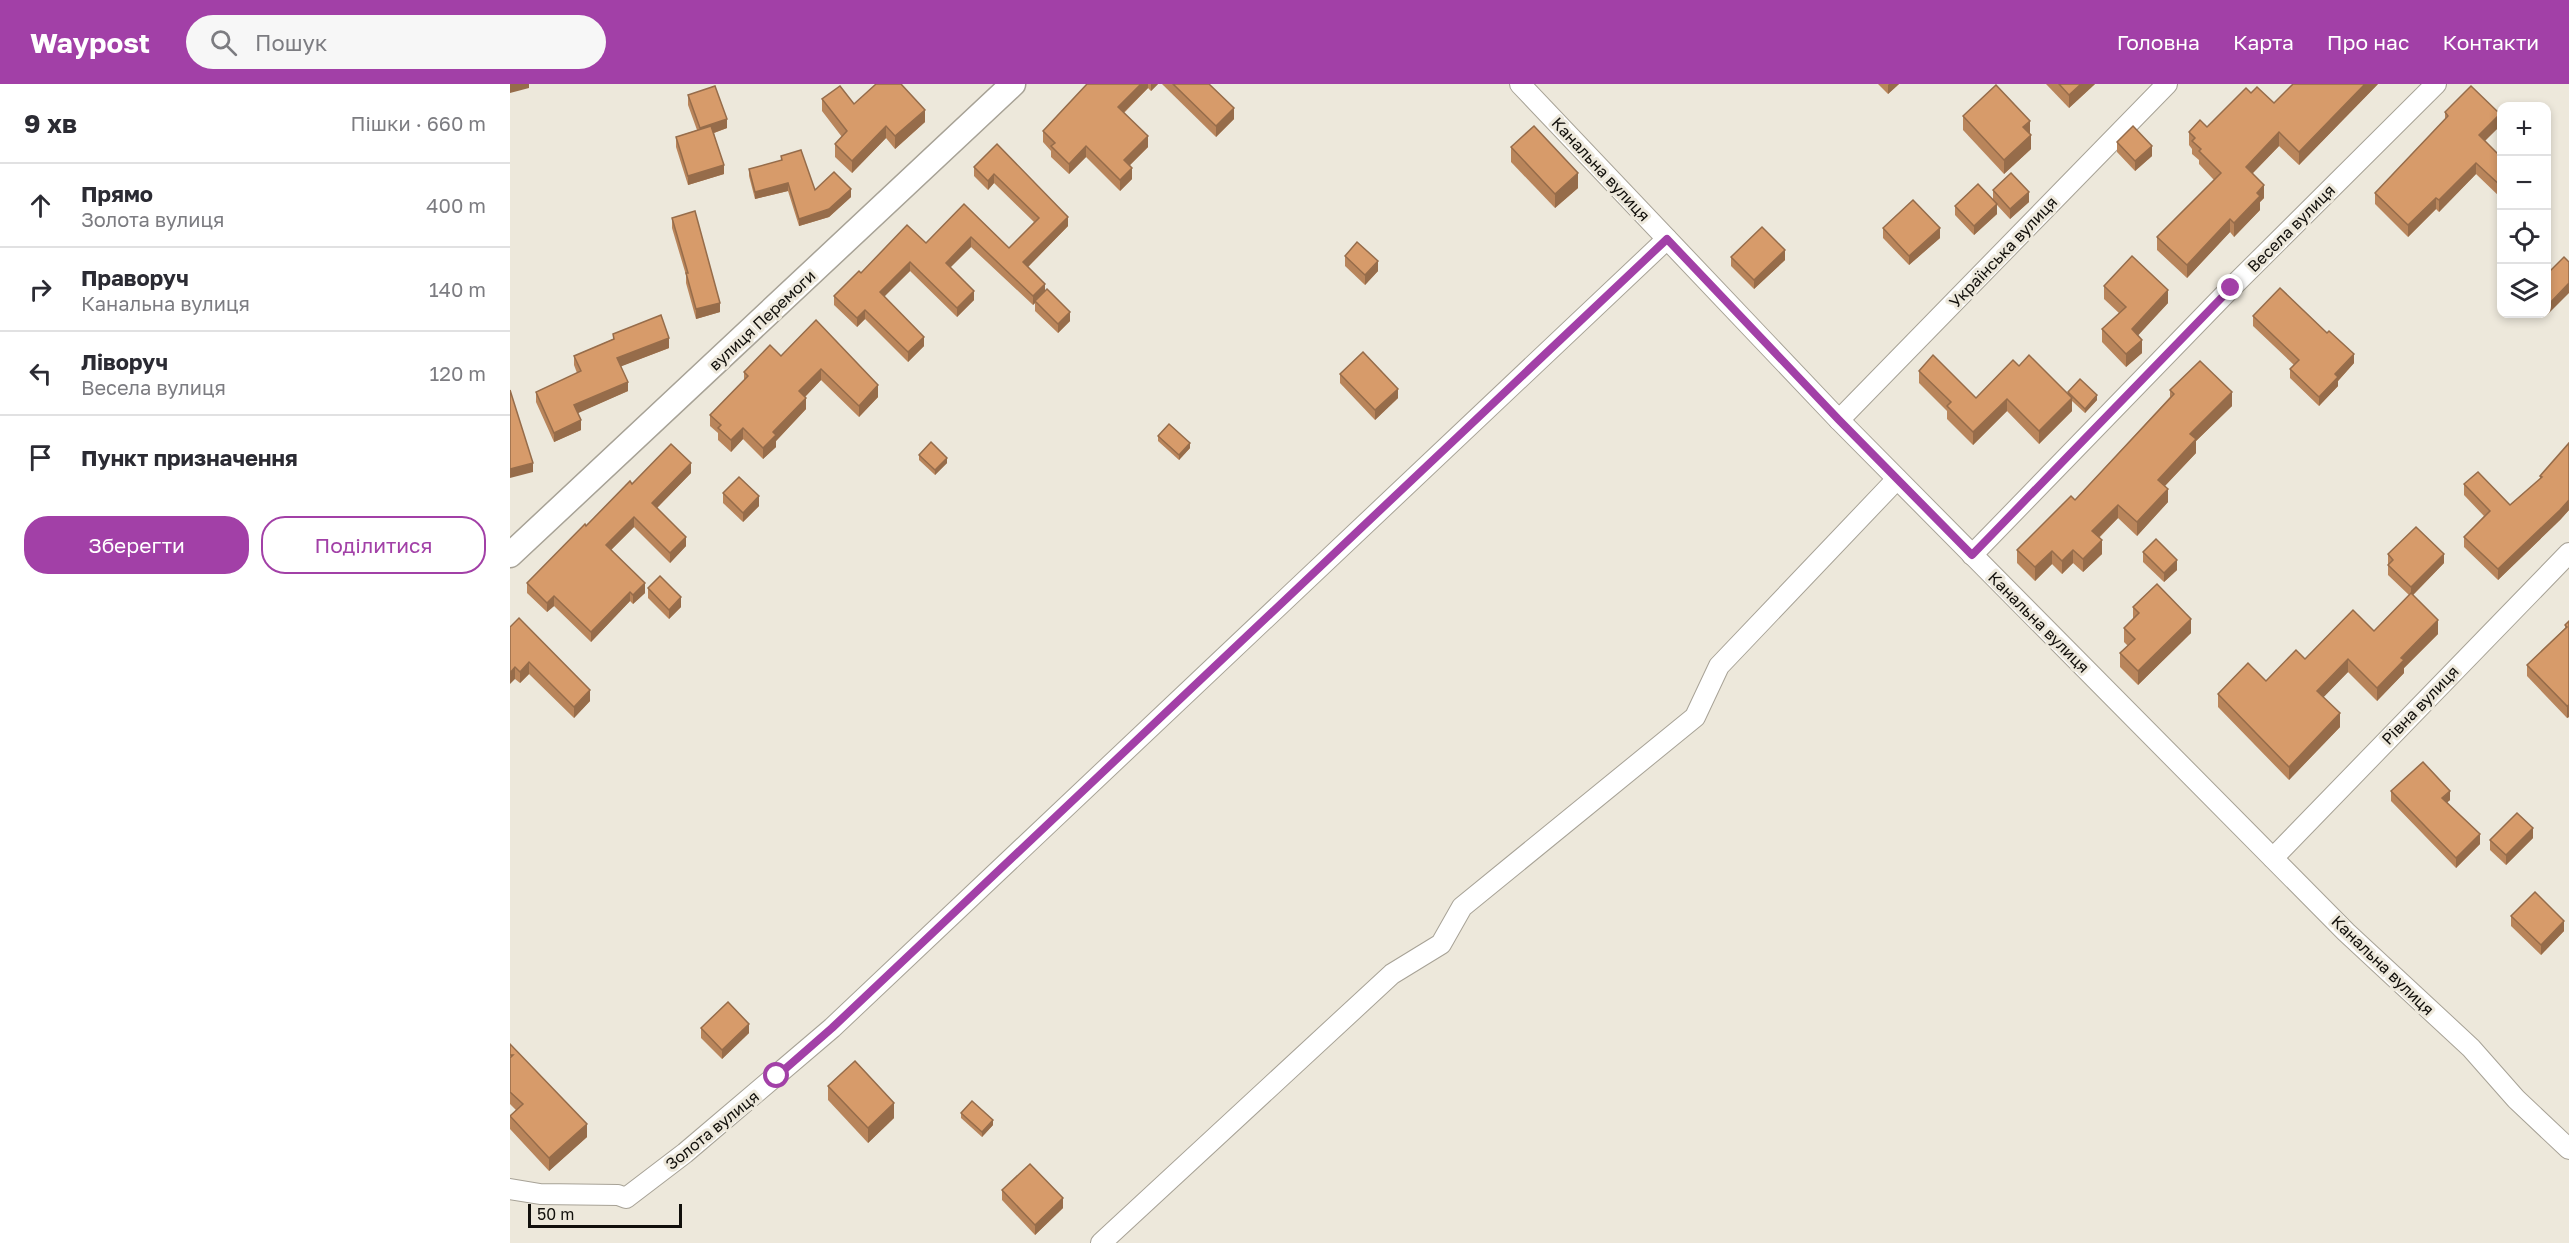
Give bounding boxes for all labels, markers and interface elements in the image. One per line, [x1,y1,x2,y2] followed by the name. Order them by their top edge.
[186,15,606,69] search box
[30,26,150,59] text: Waypost
[207,26,240,59] icon: search
[255,29,327,56] text: Пошук
[2117,29,2200,55] text: Головна
[2233,29,2294,55] text: Карта
[2327,29,2409,55] text: Про нас
[2442,29,2539,55] text: Контакти
[2497,102,2551,318] map controls
[2497,102,2551,156] button: +
[24,108,77,139] text: 9 хв
[350,111,486,135] text: Пішки · 660 m
[1548,113,1654,225] street label: Канальна вулиця
[2497,156,2551,210] button: −
[81,180,153,207] text: Прямо
[2243,180,2339,276] street label: Весела вулиця
[24,189,57,222] icon: ahead
[1945,192,2061,312] street label: Українська вулиця
[426,193,486,217] text: 400 m
[81,207,224,231] text: Золота вулиця
[2497,210,2551,264] button: locate
[81,264,189,291] text: Праворуч
[2497,264,2551,318] button: layers
[705,266,819,374] street label: вулиця Перемоги
[24,273,57,306] icon: right
[2217,274,2243,300] route end
[429,277,486,301] text: 140 m
[81,291,250,315] text: Канальна вулиця
[81,348,168,375] text: Ліворуч
[24,357,57,390] icon: left
[430,361,486,385] text: 120 m
[81,375,226,399] text: Весела вулиця
[24,441,57,474] icon: arrive
[81,444,298,471] text: Пункт призначення
[24,516,249,574] button: Зберегти
[261,516,486,574] button: Поділитися
[1984,567,2094,677] street label: Канальна вулиця
[2377,661,2463,749] street label: Рівна вулиця
[2327,911,2439,1019] street label: Канальна вулиця
[763,1062,789,1088] route start
[661,1086,763,1174] street label: Золота вулиця
[528,1201,682,1228] scale bar
[537,1204,574,1224] text: 50 m

